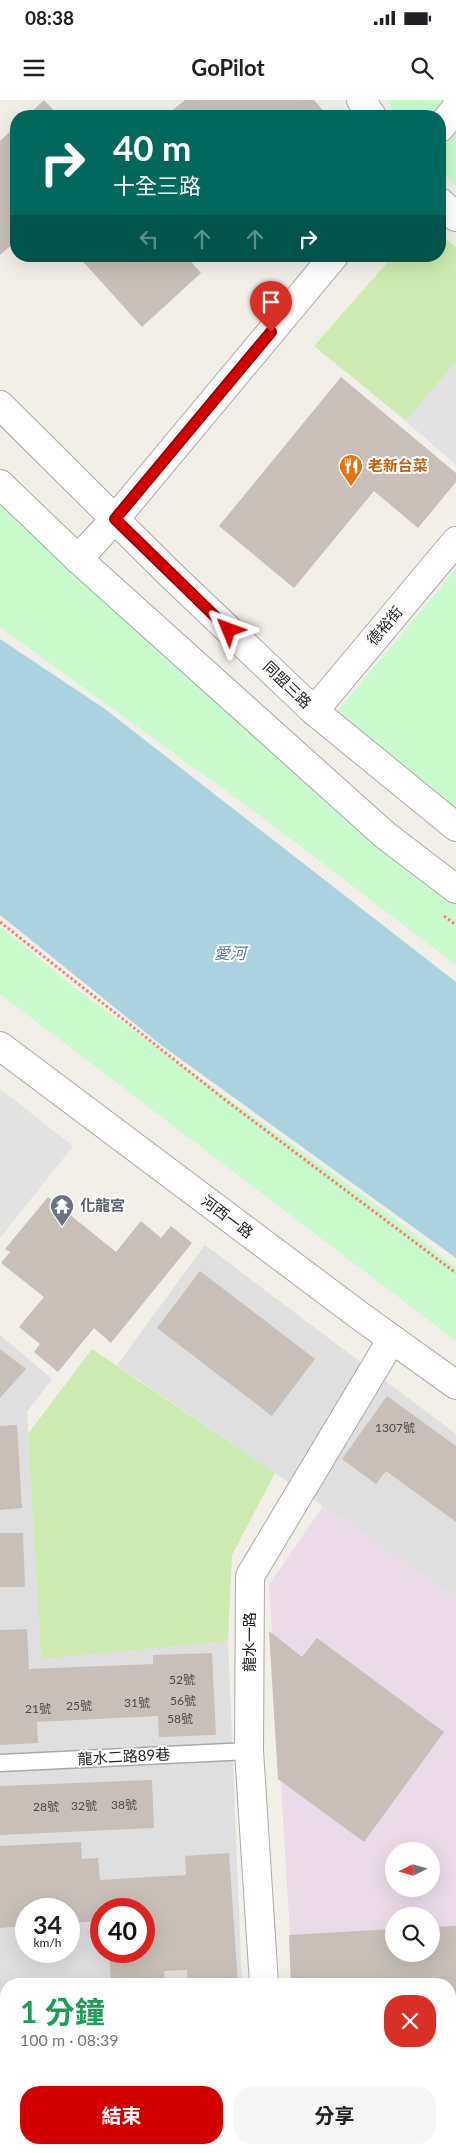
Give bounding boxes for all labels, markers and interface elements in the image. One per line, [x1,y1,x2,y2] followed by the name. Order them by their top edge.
[25,6,74,29] text: 08:38
[20,54,48,82] icon: menu
[191,54,265,81] text: GoPilot
[408,54,436,82] icon: search
[113,126,191,168] text: 40 m
[30,130,95,195] icon: right
[113,172,201,199] text: 十全三路
[135,225,163,253] icon: left
[188,225,216,253] icon: ahead
[241,225,269,253] icon: ahead
[294,225,322,253] icon: right
[250,281,292,332] pin
[257,288,285,316] icon: arrive
[338,453,364,487] restaurant icon: 老新台菜
[368,456,428,474] place label: 老新台菜
[363,602,406,648] street label: 德裕街
[202,603,254,655] position arrow
[260,657,316,712] street label: 同盟三路
[214,943,249,962] water label: 愛河
[198,1191,257,1241] street label: 河西一路
[49,1193,75,1227] temple icon: 化龍宮
[80,1196,125,1214] place label: 化龍宮
[375,1420,415,1435] house number: 1307號
[240,1612,258,1672] street label: 龍水一路
[169,1672,195,1687] house number: 52號
[170,1693,196,1708] house number: 56號
[124,1695,150,1710] house number: 31號
[66,1698,92,1713] house number: 25號
[25,1701,51,1716] house number: 21號
[167,1711,193,1726] house number: 58號
[77,1745,171,1767] street label: 龍水二路89巷
[111,1797,137,1812] house number: 38號
[71,1798,97,1813] house number: 32號
[33,1799,59,1814] house number: 28號
[385,1842,440,1898] north arrow
[385,1842,440,1962] map controls
[90,1898,155,1963] speed limit sign: 40
[385,1907,440,1962] button: search
[33,1909,62,1939] text: 34
[33,1935,62,1950] text: km/h
[20,1993,105,2029] text: 1 分鐘
[384,1995,436,2047] button: close
[20,2030,119,2049] text: 100 m · 08:39
[20,2086,223,2144] button: 結束
[233,2086,436,2144] button: 分享

